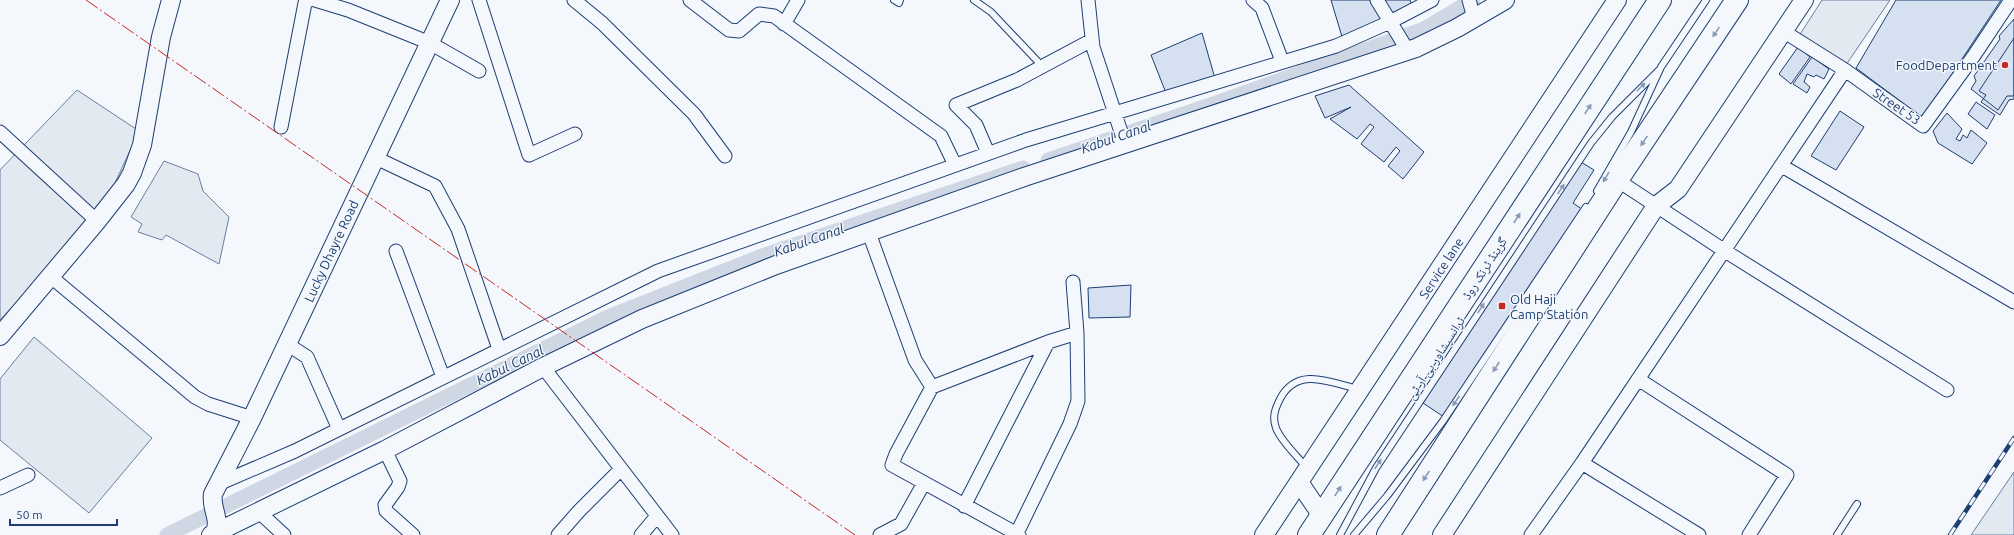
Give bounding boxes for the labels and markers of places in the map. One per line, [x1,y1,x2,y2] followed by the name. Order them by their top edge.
[1896,58,1997,72] place label: FoodDepartment
[2000,60,2010,70] marker: FoodDepartment
[1510,292,1588,321] place label: Old Haji Camp Station
[1497,301,1507,311] marker: Old Haji Camp Station

